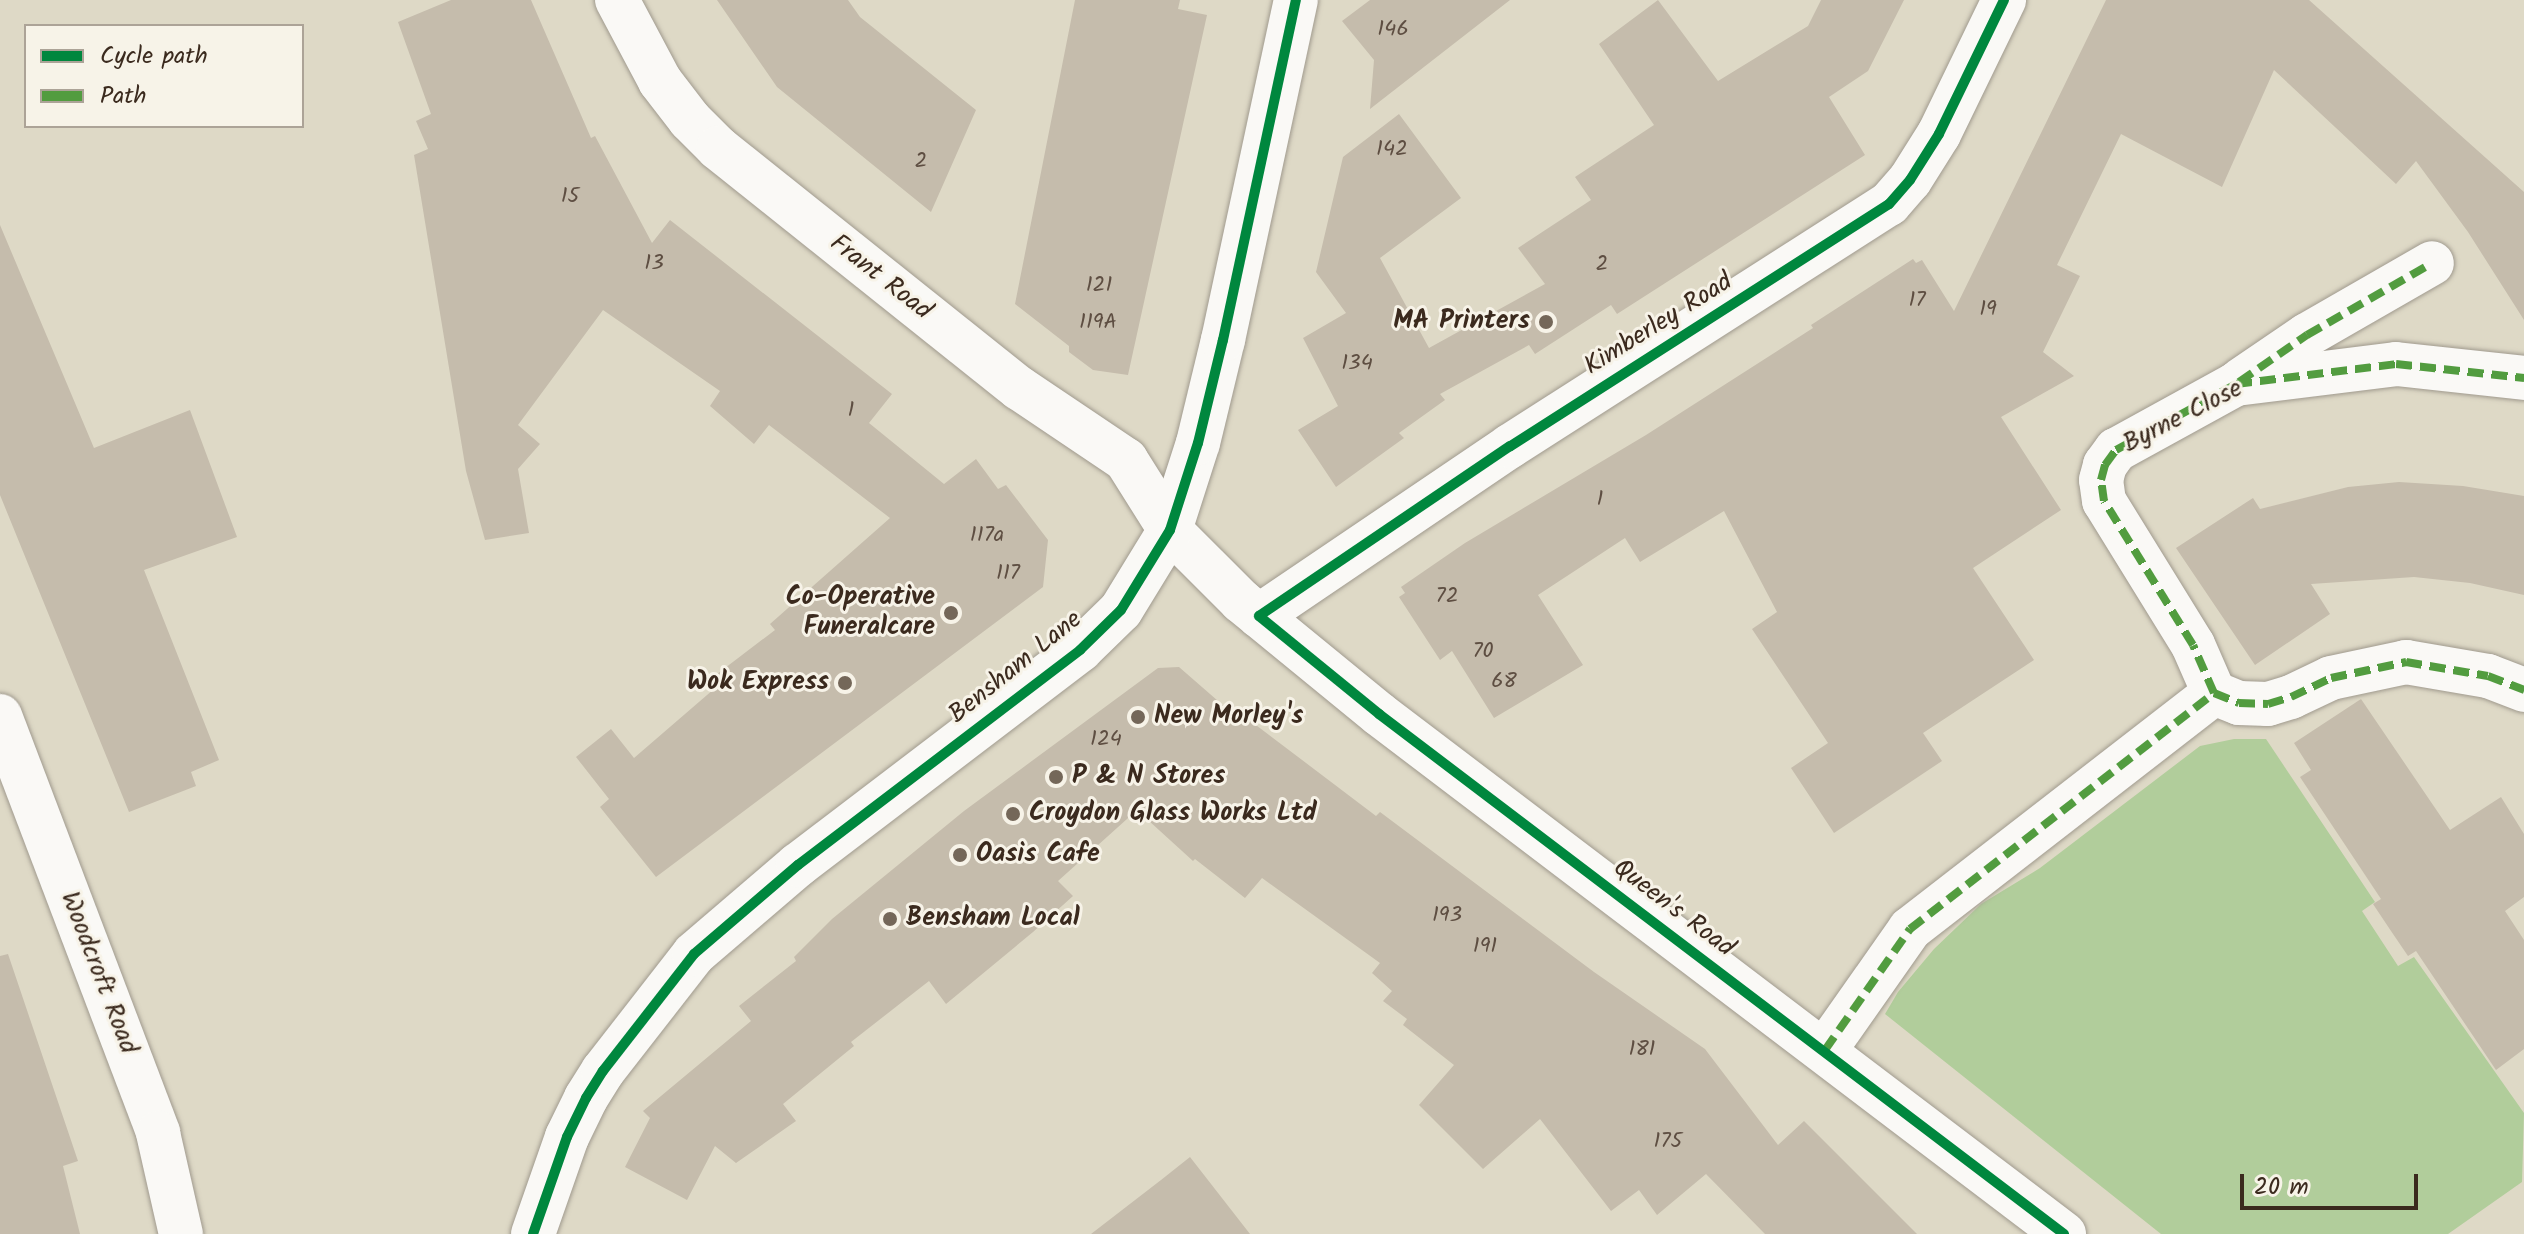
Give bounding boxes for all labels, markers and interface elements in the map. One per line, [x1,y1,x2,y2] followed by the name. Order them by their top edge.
[1377,17,1409,43] house number: 146
[24,24,304,128] legend
[100,37,208,76] text: Cycle path
[100,77,146,116] text: Path
[1376,137,1408,163] house number: 142
[915,149,927,175] house number: 2
[561,184,579,210] house number: 15
[823,228,937,328] street label: Frant Road
[644,251,664,277] house number: 13
[1596,252,1608,278] house number: 2
[1579,267,1739,383] street label: Kimberley Road
[1086,273,1112,299] house number: 121
[1908,288,1926,314] house number: 17
[1979,297,1997,323] house number: 19
[1393,306,1530,338] place label: MA Printers
[1079,310,1117,336] house number: 119A
[1537,313,1555,331] marker: MA Printers
[1341,351,1373,377] house number: 134
[2118,374,2248,460] street label: Byrne Close
[848,398,854,424] house number: 1
[1597,487,1603,513] house number: 1
[970,523,1004,549] house number: 117a
[996,561,1020,587] house number: 117
[786,582,935,644] place label: Co-Operative Funeralcare
[1436,584,1458,610] house number: 72
[942,604,960,622] marker: Co-Operative Funeralcare
[943,605,1089,731] street label: Bensham Lane
[1472,639,1494,665] house number: 70
[687,667,829,699] place label: Wok Express
[1491,669,1517,695] house number: 68
[836,674,854,692] marker: Wok Express
[1154,701,1303,733] place label: New Morley's
[1129,708,1147,726] marker: New Morley's
[1090,727,1122,753] house number: 124
[1072,761,1225,793] place label: P & N Stores
[1047,768,1065,786] marker: P & N Stores
[1029,798,1317,830] place label: Croydon Glass Works Ltd
[1004,805,1022,823] marker: Croydon Glass Works Ltd
[976,839,1100,871] place label: Oasis Cafe
[951,846,969,864] marker: Oasis Cafe
[1606,853,1740,965] street label: Queen's Road
[53,887,143,1059] street label: Woodcroft Road
[906,903,1080,935] place label: Bensham Local
[1432,903,1462,929] house number: 193
[881,910,899,928] marker: Bensham Local
[1473,934,1497,960] house number: 191
[1628,1037,1656,1063] house number: 181
[1654,1129,1682,1155] house number: 175
[2244,1158,2422,1208] scale bar
[2254,1168,2309,1207] text: 20 m

